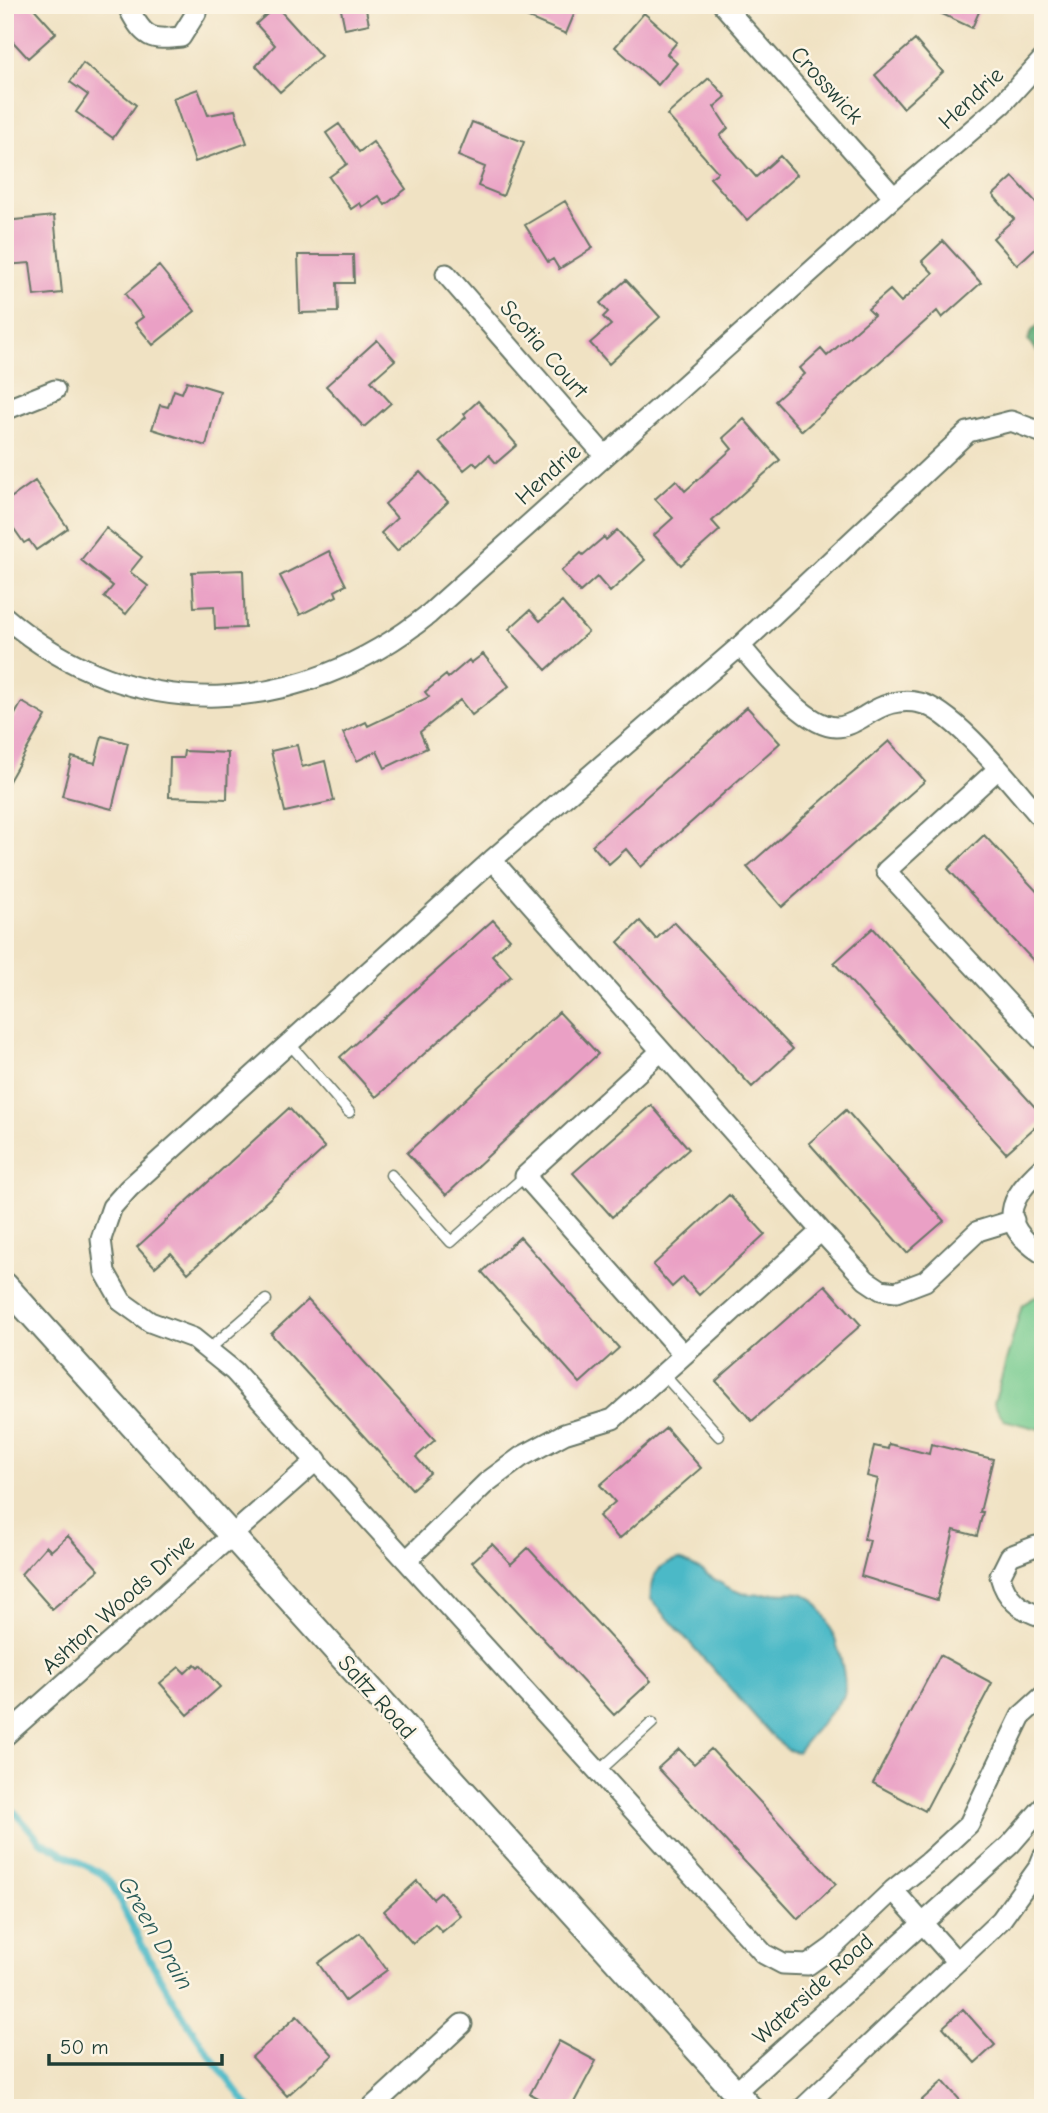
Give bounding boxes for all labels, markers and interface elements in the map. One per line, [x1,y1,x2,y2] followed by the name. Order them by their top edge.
[785,41,869,129] street label: Crosswick
[933,61,1009,135] street label: Hendrie
[494,295,595,405] street label: Scotia Court
[510,438,586,510] street label: Hendrie
[36,1528,200,1680] street label: Ashton Woods Drive
[332,1650,422,1744] street label: Saltz Road
[112,1871,200,1995] water label: Green Drain
[747,1928,879,2050] street label: Waterside Road
[49,2022,222,2066] scale bar
[60,2035,109,2059] text: 50 m

